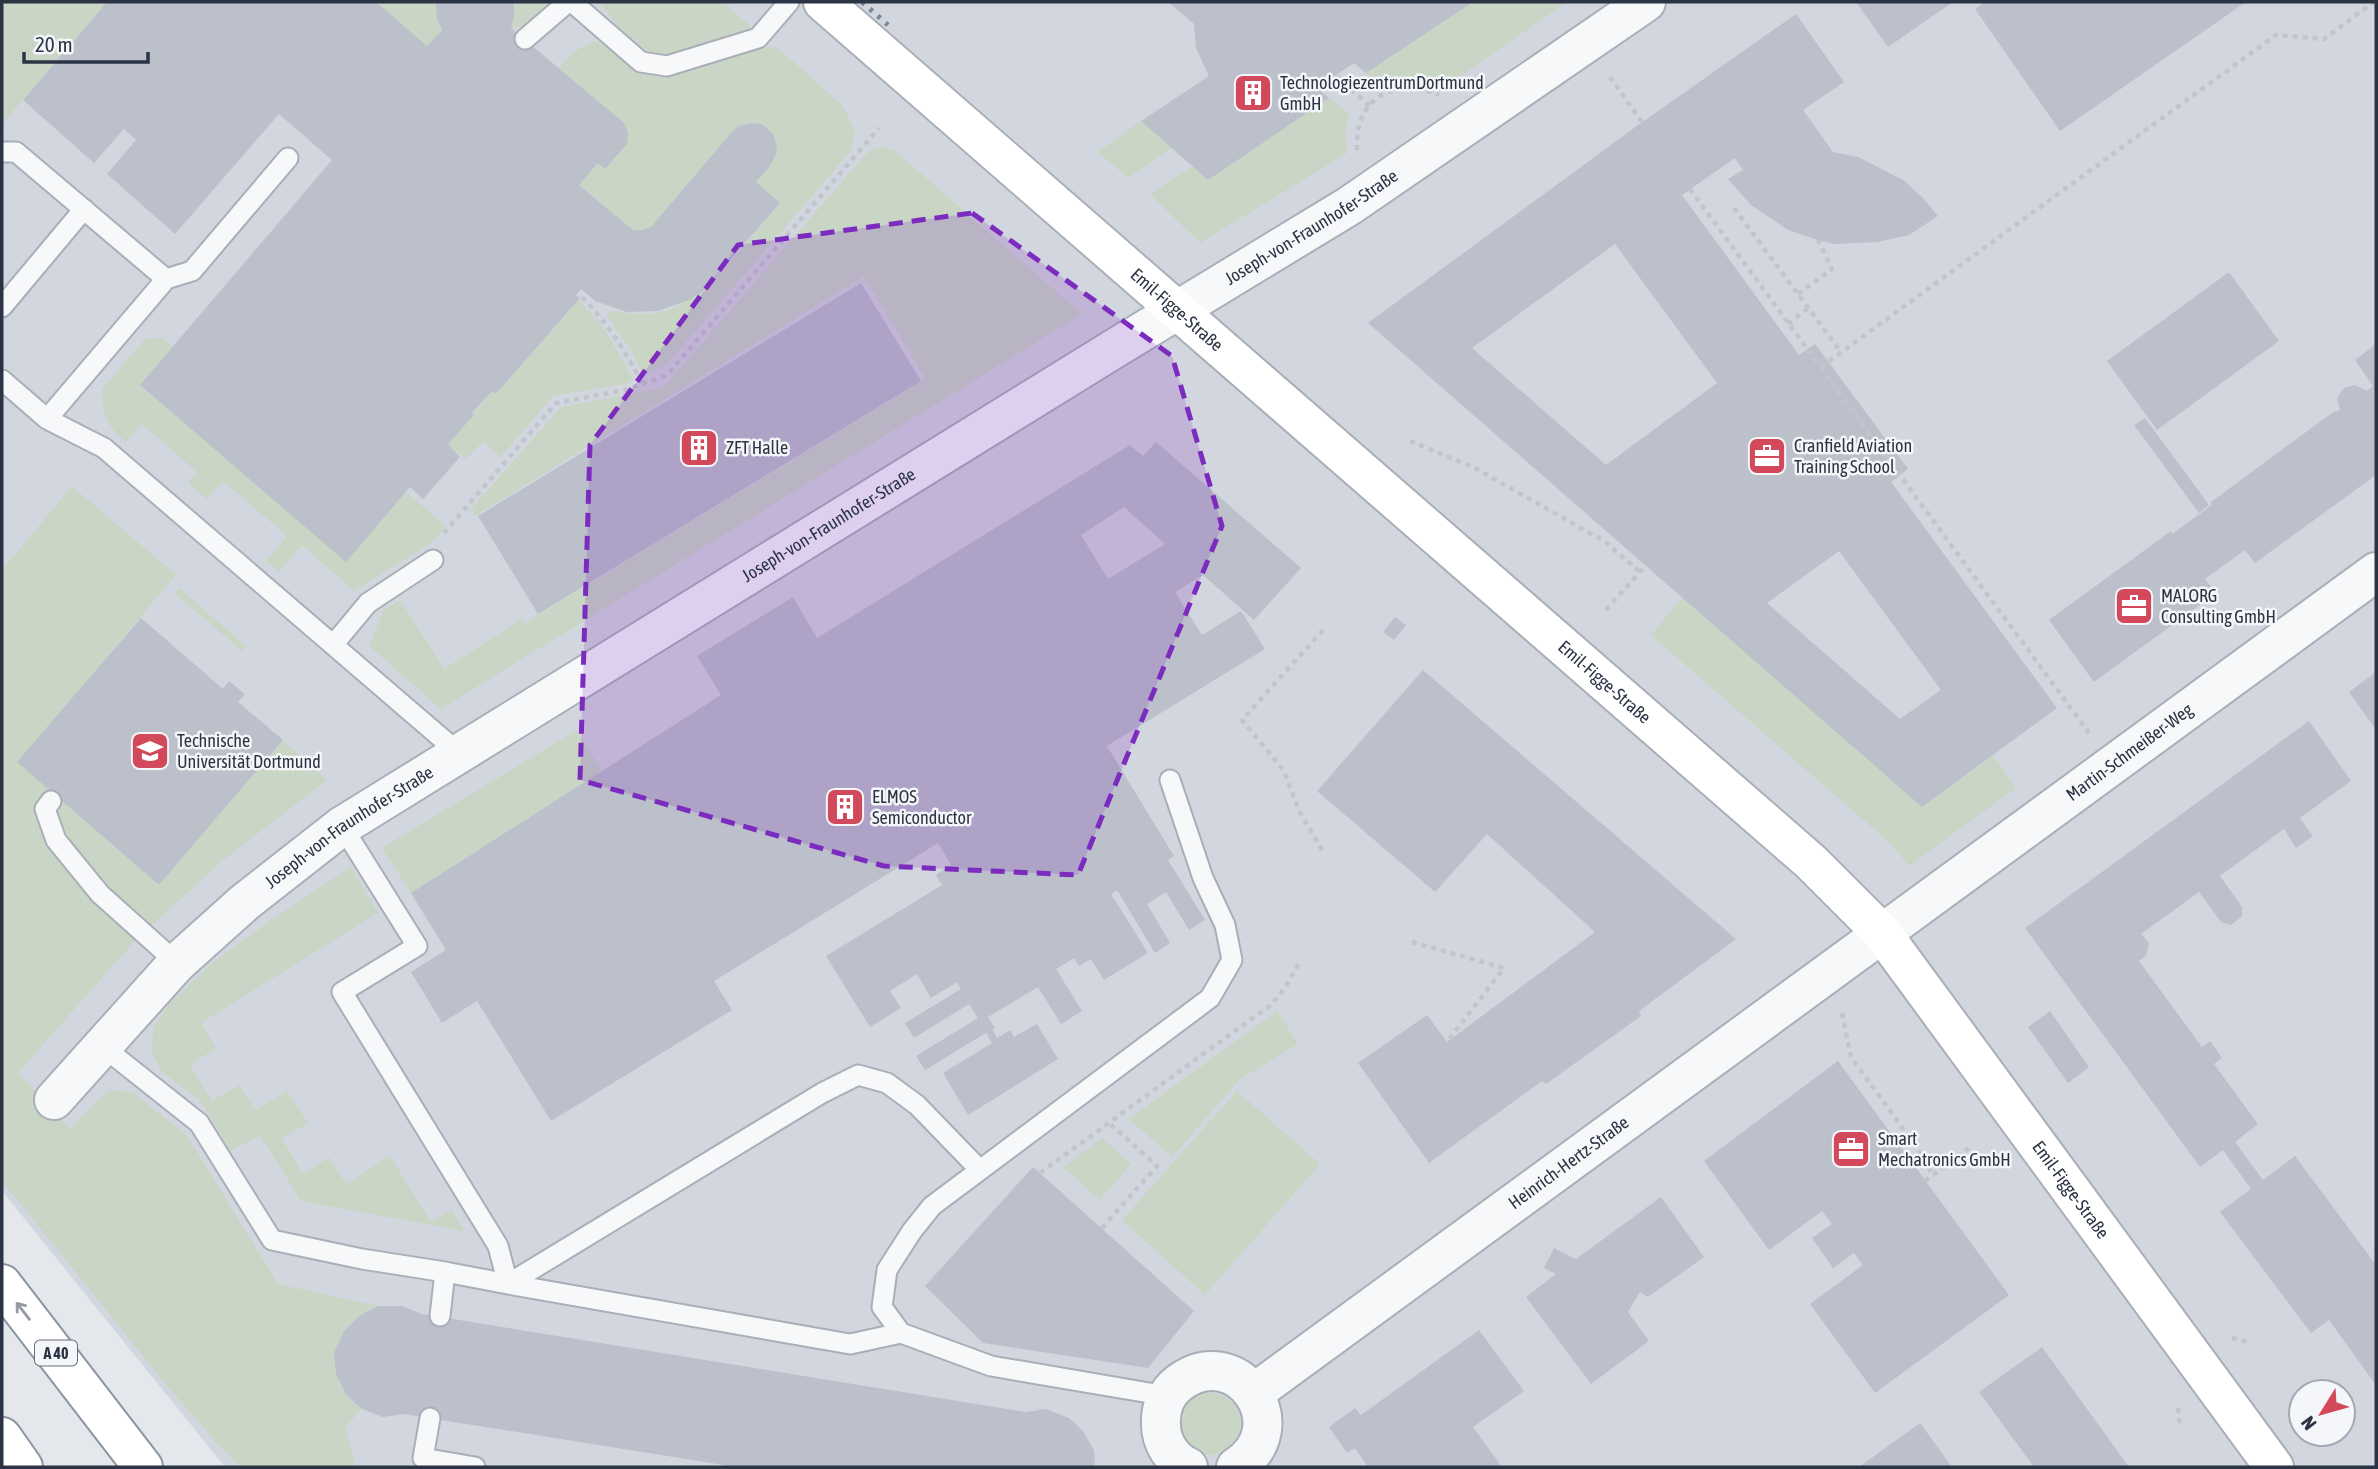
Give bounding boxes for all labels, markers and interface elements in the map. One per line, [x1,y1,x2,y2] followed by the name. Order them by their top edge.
[24,21,149,65] scale bar
[35,32,73,56] text: 20 m
[1232,72,1274,114] building icon: TechnologiezentrumDortmund GmbH
[1280,72,1484,114] place label: TechnologiezentrumDortmund GmbH
[1221,165,1401,289] street label: Joseph-von-Fraunhofer-Straße
[1127,264,1228,355] street label: Emil-Figge-Straße
[678,427,720,469] building icon: ZFT Halle
[1746,435,1788,477] office icon: Cranfield Aviation Training School
[1794,435,1912,477] place label: Cranfield Aviation Training School
[726,437,788,458] place label: ZFT Halle
[738,463,919,586] street label: Joseph-von-Fraunhofer-Straße
[2113,585,2155,627] office icon: MALORG Consulting GmbH
[2161,585,2276,627] place label: MALORG Consulting GmbH
[1554,636,1655,728] street label: Emil-Figge-Straße
[2062,699,2197,805] street label: Martin-Schmeißer-Weg
[129,730,171,772] school or university icon: Technische Universität Dortmund
[177,730,321,772] place label: Technische Universität Dortmund
[261,761,437,892] street label: Joseph-von-Fraunhofer-Straße
[824,786,866,828] building icon: ELMOS Semiconductor
[872,786,972,828] place label: ELMOS Semiconductor
[1504,1111,1633,1213] street label: Heinrich-Hertz-Straße
[1830,1128,1872,1170] office icon: Smart Mechatronics GmbH
[1878,1128,2011,1170] place label: Smart Mechatronics GmbH
[2028,1137,2114,1242] street label: Emil-Figge-Straße
[16,1302,31,1320] one-way arrow
[35,1340,77,1366] road number: A 40
[2287,1378,2357,1448] north arrow
[2296,1412,2321,1434] text: N

